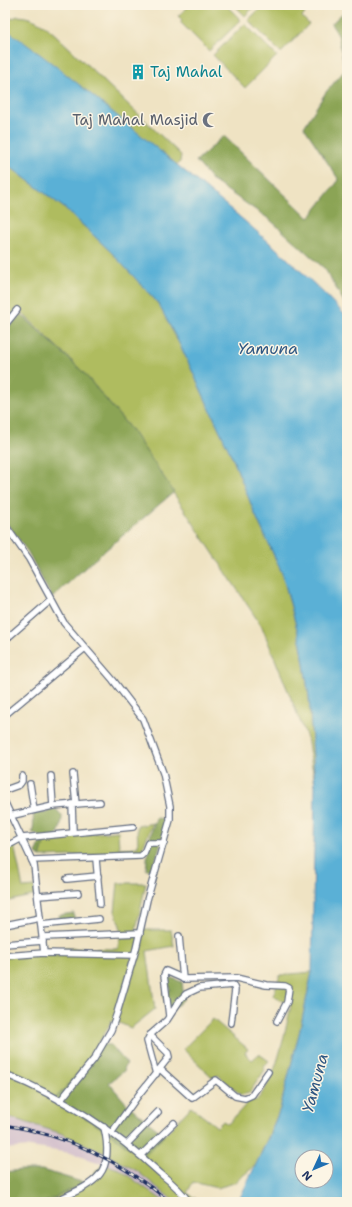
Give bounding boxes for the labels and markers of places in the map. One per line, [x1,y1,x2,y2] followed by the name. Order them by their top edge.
[150,62,223,82] place label: Taj Mahal
[129,63,147,81] building icon: Taj Mahal
[72,110,198,130] place label: Taj Mahal Masjid
[201,111,219,129] mosque icon: Taj Mahal Masjid

